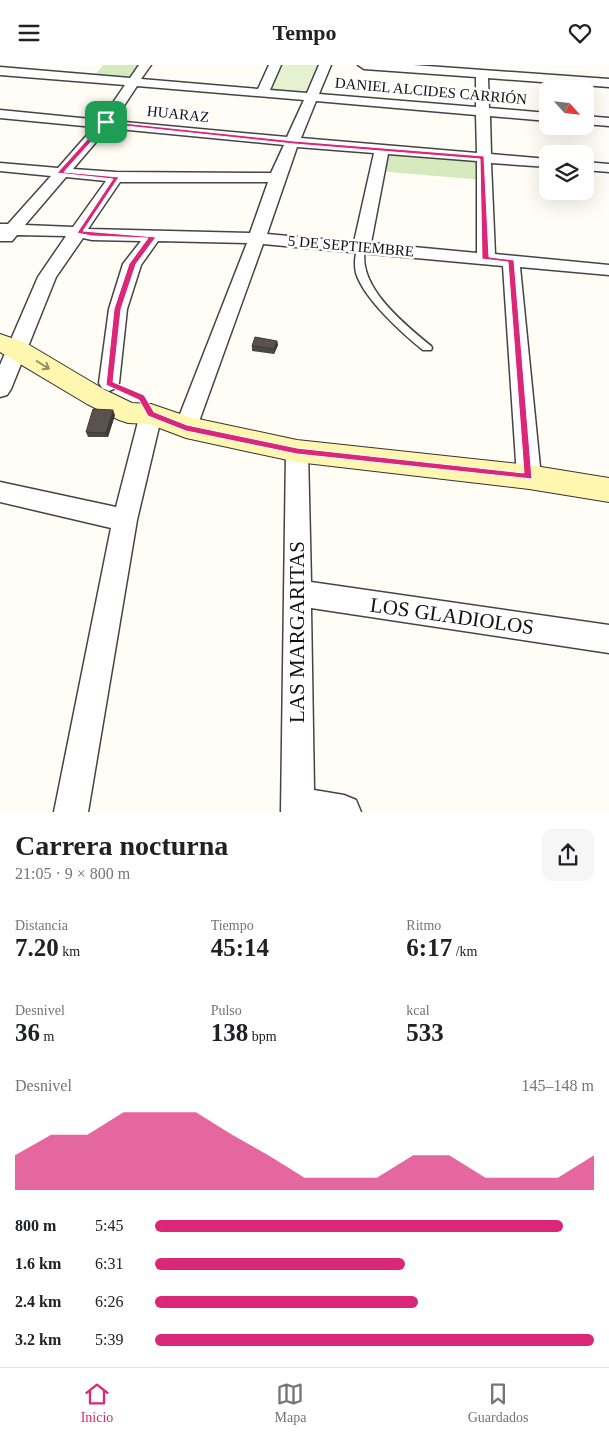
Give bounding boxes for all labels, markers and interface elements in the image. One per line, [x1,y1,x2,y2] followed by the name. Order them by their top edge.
[15,19,43,47] icon: menu
[566,19,594,47] icon: heart
[273,20,336,45] text: Tempo
[334,75,528,107] street label: DANIEL ALCIDES CARRIÓN
[539,80,594,135] north arrow
[539,80,594,200] map controls
[85,101,127,143] pin
[146,103,210,125] street label: HUARAZ
[92,108,120,136] icon: arrive
[539,145,594,200] button: layers
[287,233,415,259] street label: 5 DE SEPTIEMBRE
[35,360,49,370] one-way arrow
[285,541,309,723] street label: LAS MARGARITAS
[369,593,535,639] street label: LOS GLADIOLOS
[542,829,594,881] button: share
[15,830,228,861] text: Carrera nocturna
[15,865,130,882] text: 21:05 · 9 × 800 m
[15,918,68,933] text: Distancia
[211,918,254,933] text: Tiempo
[406,918,441,933] text: Ritmo
[15,934,59,961] text: 7.20
[211,934,269,961] text: 45:14
[406,934,452,961] text: 6:17
[59,944,80,959] text: km
[452,944,477,959] text: /km
[15,1003,65,1018] text: Desnivel
[211,1003,242,1018] text: Pulso
[406,1003,430,1018] text: kcal
[15,1019,40,1046] text: 36
[211,1019,248,1046] text: 138
[406,1019,444,1046] text: 533
[40,1029,54,1044] text: m
[248,1029,277,1044] text: bpm
[15,1077,72,1094] text: Desnivel
[522,1077,594,1094] text: 145–148 m
[15,1217,56,1234] text: 800 m
[95,1217,123,1234] text: 5:45
[15,1255,61,1272] text: 1.6 km
[95,1255,123,1272] text: 6:31
[15,1293,61,1310] text: 2.4 km
[95,1293,123,1310] text: 6:26
[15,1331,61,1348] text: 3.2 km
[95,1331,123,1348] text: 5:39
[81,1380,113,1426] tab: Inicio
[275,1380,306,1426] tab: Mapa
[468,1380,528,1426] tab: Guardados

